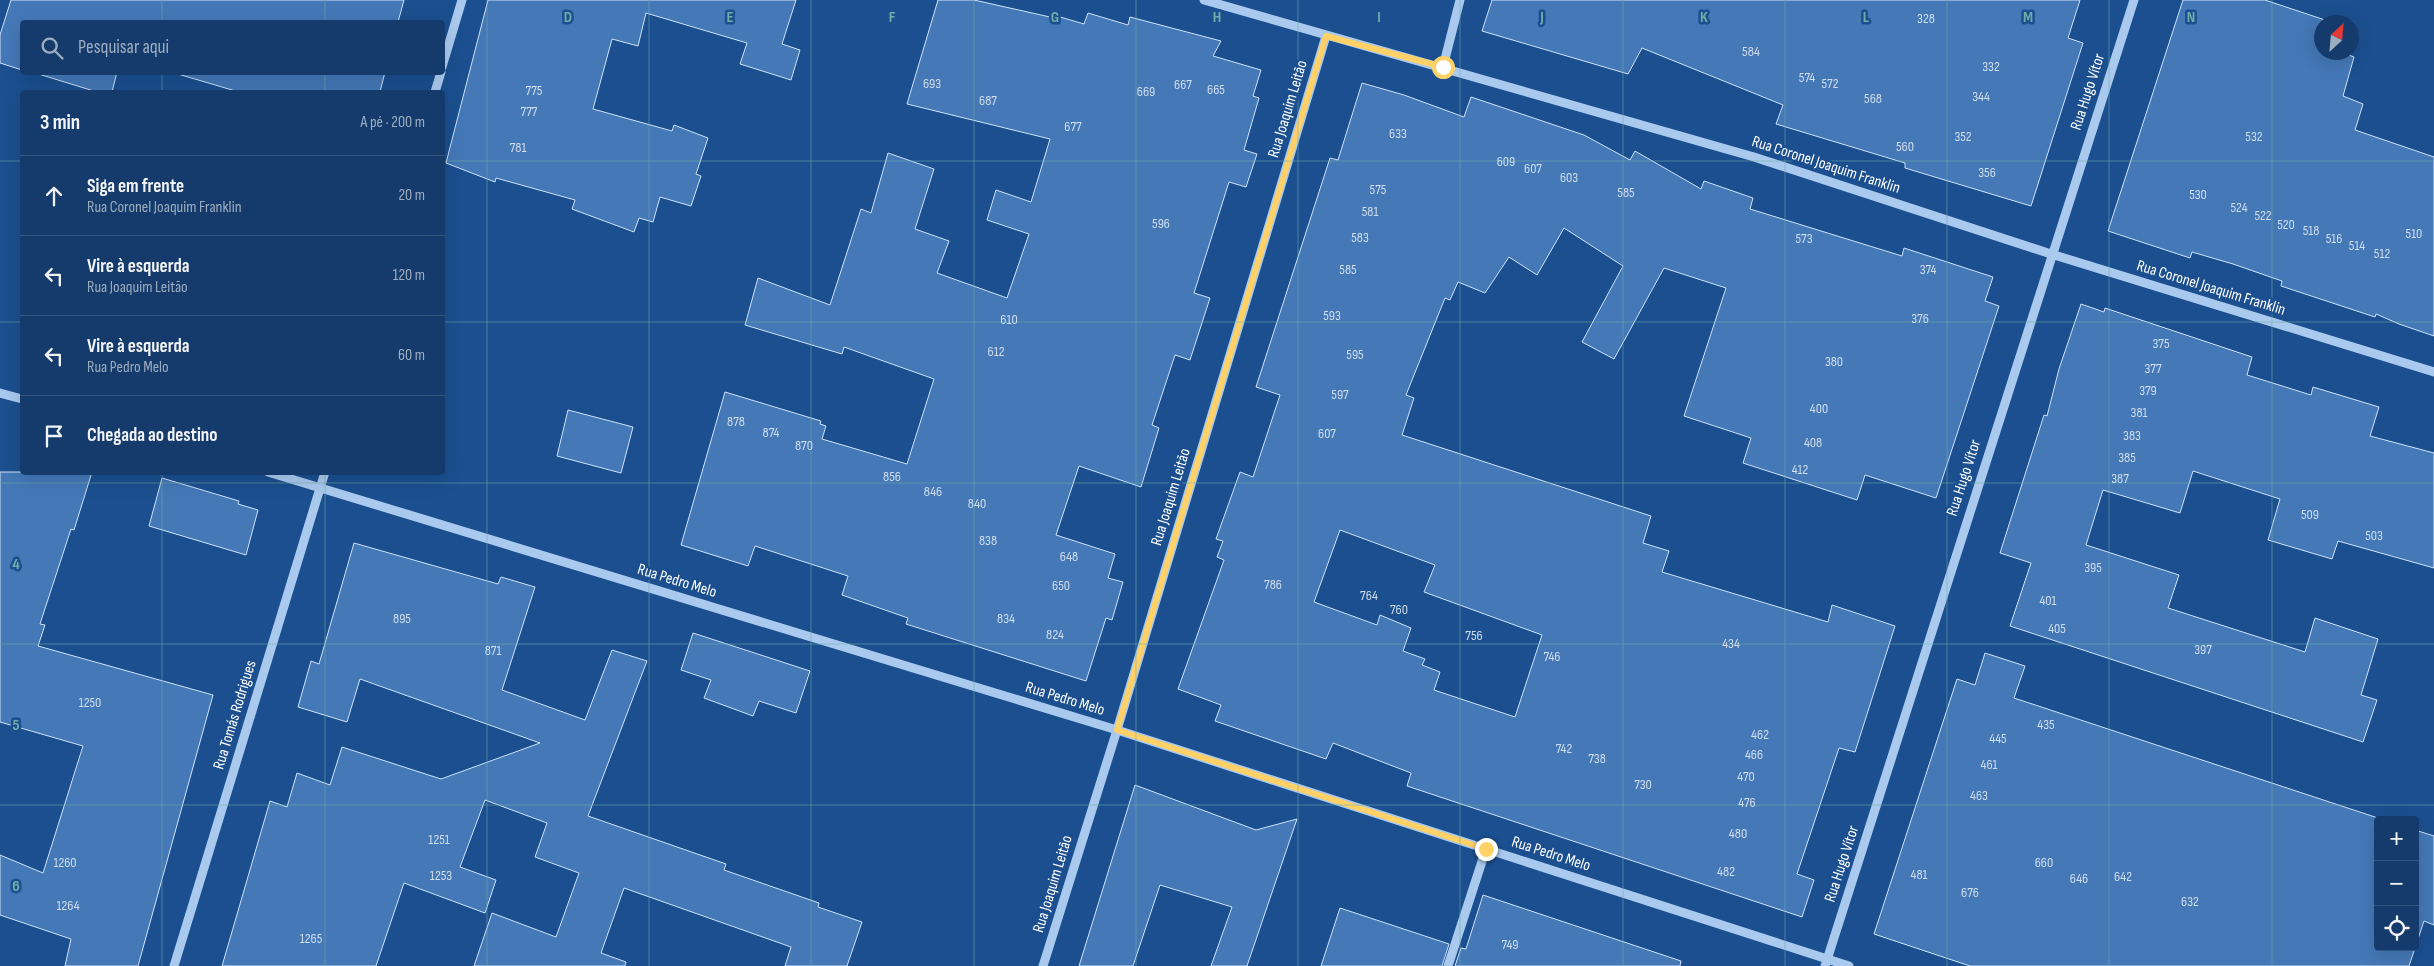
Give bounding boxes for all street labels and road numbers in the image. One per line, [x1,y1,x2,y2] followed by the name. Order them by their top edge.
[2067,51,2109,133] street label: Rua Hugo Vítor
[1264,58,1312,160] street label: Rua Joaquim Leitão
[1750,132,1902,198] street label: Rua Coronel Joaquim Franklin
[2134,256,2288,320] street label: Rua Coronel Joaquim Franklin
[1943,437,1985,519] street label: Rua Hugo Vítor
[1147,446,1195,548] street label: Rua Joaquim Leitão
[635,560,719,602] street label: Rua Pedro Melo
[209,658,261,772] street label: Rua Tomás Rodrigues
[1023,678,1107,720] street label: Rua Pedro Melo
[1821,823,1863,905] street label: Rua Hugo Vítor
[1509,832,1593,876] street label: Rua Pedro Melo
[1029,833,1077,935] street label: Rua Joaquim Leitão

